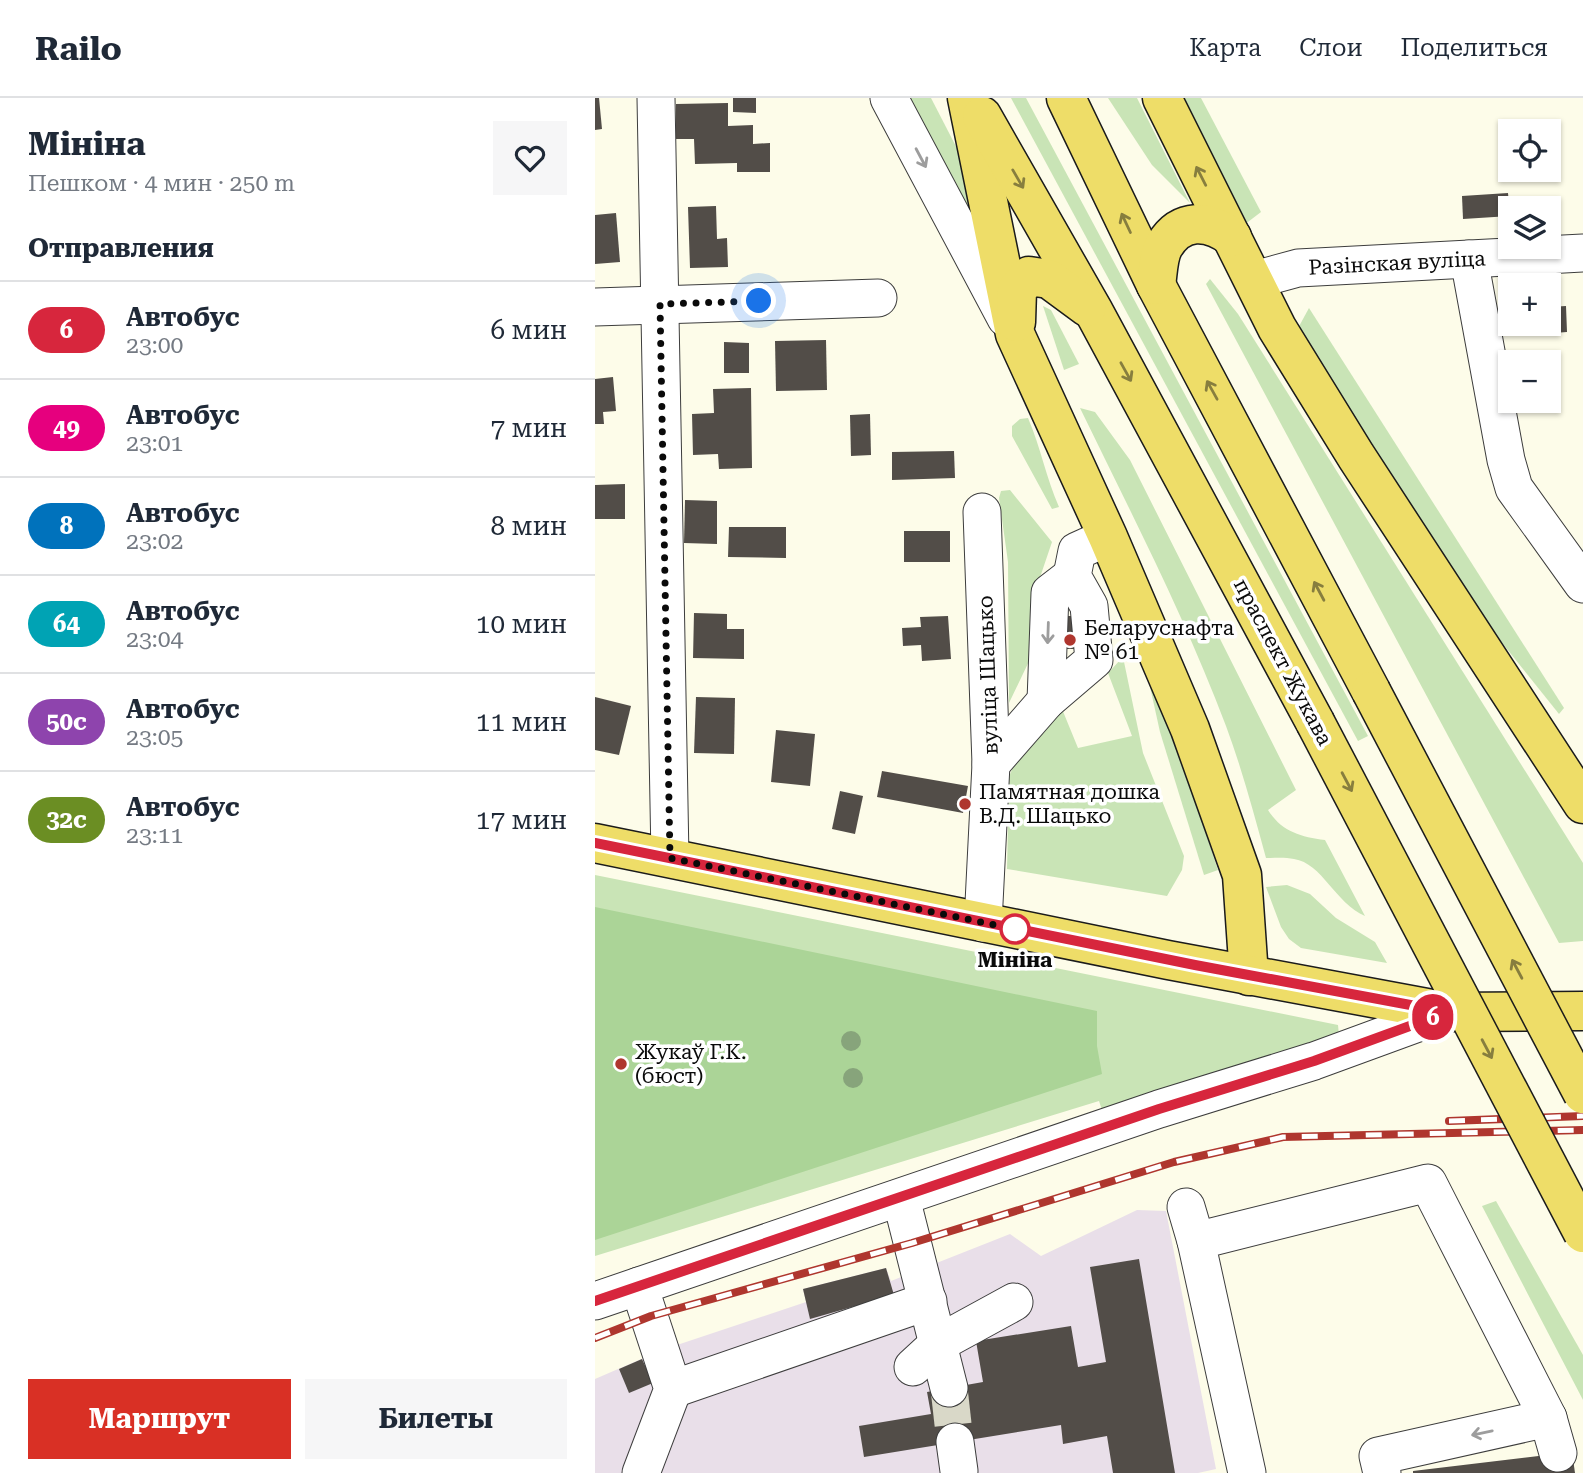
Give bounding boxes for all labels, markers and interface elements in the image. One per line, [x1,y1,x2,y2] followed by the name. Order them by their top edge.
[35,29,122,68] text: Railo
[1189,34,1261,62] text: Карта
[1299,34,1362,62] text: Слои
[1400,34,1548,62] text: Поделиться
[1498,119,1561,413] map controls
[1498,119,1561,182] button: locate
[493,121,567,195] button: heart
[28,124,146,163] text: Мініна
[915,147,928,168] one-way arrow
[1194,166,1208,187] one-way arrow
[1011,168,1025,188] one-way arrow
[28,170,295,197] text: Пешком · 4 мин · 250 m
[1498,196,1561,259] button: layers
[1119,213,1133,234] one-way arrow
[28,233,214,263] text: Отправления
[1308,246,1487,280] street label: Разінская вуліца
[1498,273,1561,336] button: +
[741,283,776,318] your location
[126,302,240,332] text: Автобус
[490,315,567,345] text: 6 мин
[60,316,73,344] text: 6
[126,332,183,359] text: 23:00
[1498,350,1561,413] button: −
[1120,361,1133,382] one-way arrow
[1205,380,1218,401] one-way arrow
[126,400,240,430] text: Автобус
[490,413,567,443] text: 7 мин
[53,414,80,442] text: 49
[126,430,183,457] text: 23:01
[126,498,240,528] text: Автобус
[490,511,567,541] text: 8 мин
[60,512,73,540] text: 8
[126,528,183,555] text: 23:02
[1229,574,1337,750] street label: праспект Жукава
[1311,581,1325,602] one-way arrow
[973,595,1003,755] street label: вуліца Шацько
[126,596,240,626] text: Автобус
[476,609,567,639] text: 10 мин
[53,610,80,638] text: 64
[1084,616,1235,664] place label: Беларуснафта № 61
[1042,622,1055,645] one-way arrow
[126,626,183,653] text: 23:04
[1062,632,1078,648] marker: Беларуснафта № 61
[126,694,240,724] text: Автобус
[476,707,567,737] text: 11 мин
[46,708,87,736] text: 50с
[126,724,183,751] text: 23:05
[1340,771,1354,792] one-way arrow
[979,780,1161,828] place label: Памятная дошка В.Д. Шацько
[126,792,240,822] text: Автобус
[957,796,973,812] marker: Памятная дошка В.Д. Шацько
[476,805,567,835] text: 17 мин
[46,806,87,834] text: 32с
[126,822,183,849] text: 23:11
[1000,914,1030,944] marker: Мініна
[978,948,1053,972] place label: Мініна
[1510,959,1523,980] one-way arrow
[1410,994,1456,1040] line badge: 6
[1426,1003,1440,1031] text: 6
[1480,1038,1494,1059] one-way arrow
[635,1040,746,1088] place label: Жукаў Г.К. (бюст)
[613,1056,629,1072] marker: Жукаў Г.К. (бюст)
[28,1379,291,1459] button: Маршрут
[305,1379,567,1459] button: Билеты
[1471,1427,1494,1441] one-way arrow

